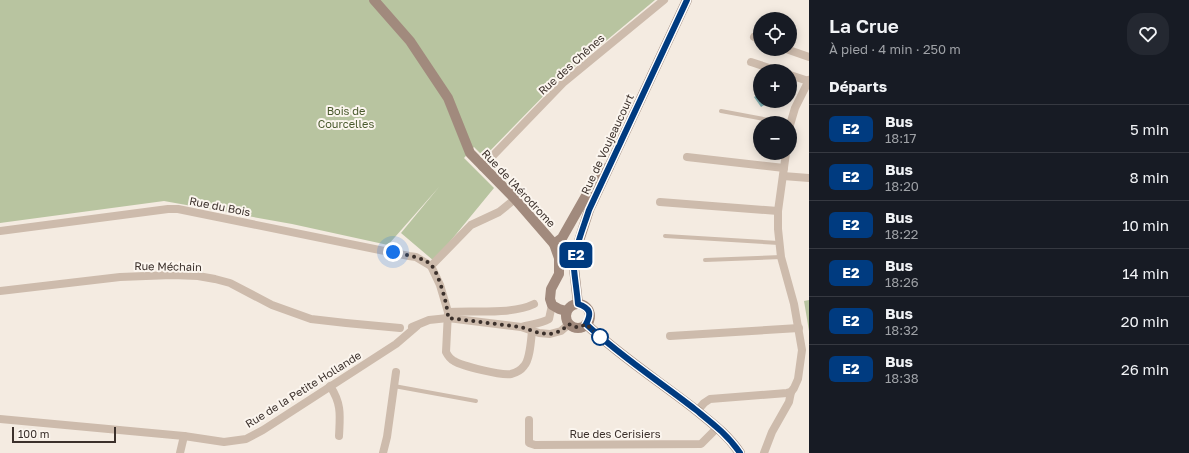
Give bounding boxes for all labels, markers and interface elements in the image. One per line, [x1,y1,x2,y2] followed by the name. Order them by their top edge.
[753,12,797,160] map controls
[753,12,797,56] button: locate
[1127,13,1169,55] button: heart
[829,14,899,37] text: La Crue
[535,31,607,97] street label: Rue des Chênes
[829,41,961,57] text: À pied · 4 min · 250 m
[753,64,797,108] button: +
[829,77,887,95] text: Départs
[578,92,636,196] street label: Rue de Voujeaucourt
[318,104,374,130] park label: Bois de Courcelles
[885,112,913,130] text: Bus
[753,116,797,160] button: −
[842,120,860,137] text: E2
[1130,120,1169,138] text: 5 min
[885,130,916,146] text: 18:17
[480,146,558,230] street label: Rue de l'Aérodrome
[885,160,913,178] text: Bus
[842,168,860,185] text: E2
[1130,168,1169,186] text: 8 min
[885,178,919,194] text: 18:20
[188,194,252,218] street label: Rue du Bois
[885,208,913,226] text: Bus
[842,216,860,233] text: E2
[1122,216,1169,234] text: 10 min
[885,226,918,242] text: 18:22
[383,242,403,262] your location
[558,242,594,268] line badge: E2
[567,246,585,263] text: E2
[885,256,913,274] text: Bus
[134,259,202,273] street label: Rue Méchain
[842,264,860,281] text: E2
[1122,264,1169,282] text: 14 min
[885,274,919,290] text: 18:26
[885,304,913,322] text: Bus
[842,312,860,329] text: E2
[1121,312,1169,330] text: 20 min
[885,322,918,338] text: 18:32
[591,328,609,346] unlabelled marker
[243,348,363,430] street label: Rue de la Petite Hollande
[885,352,913,370] text: Bus
[842,360,860,377] text: E2
[1121,360,1169,378] text: 26 min
[885,370,919,386] text: 18:38
[12,425,116,444] scale bar
[18,427,49,440] text: 100 m
[569,427,661,440] street label: Rue des Cerisiers

